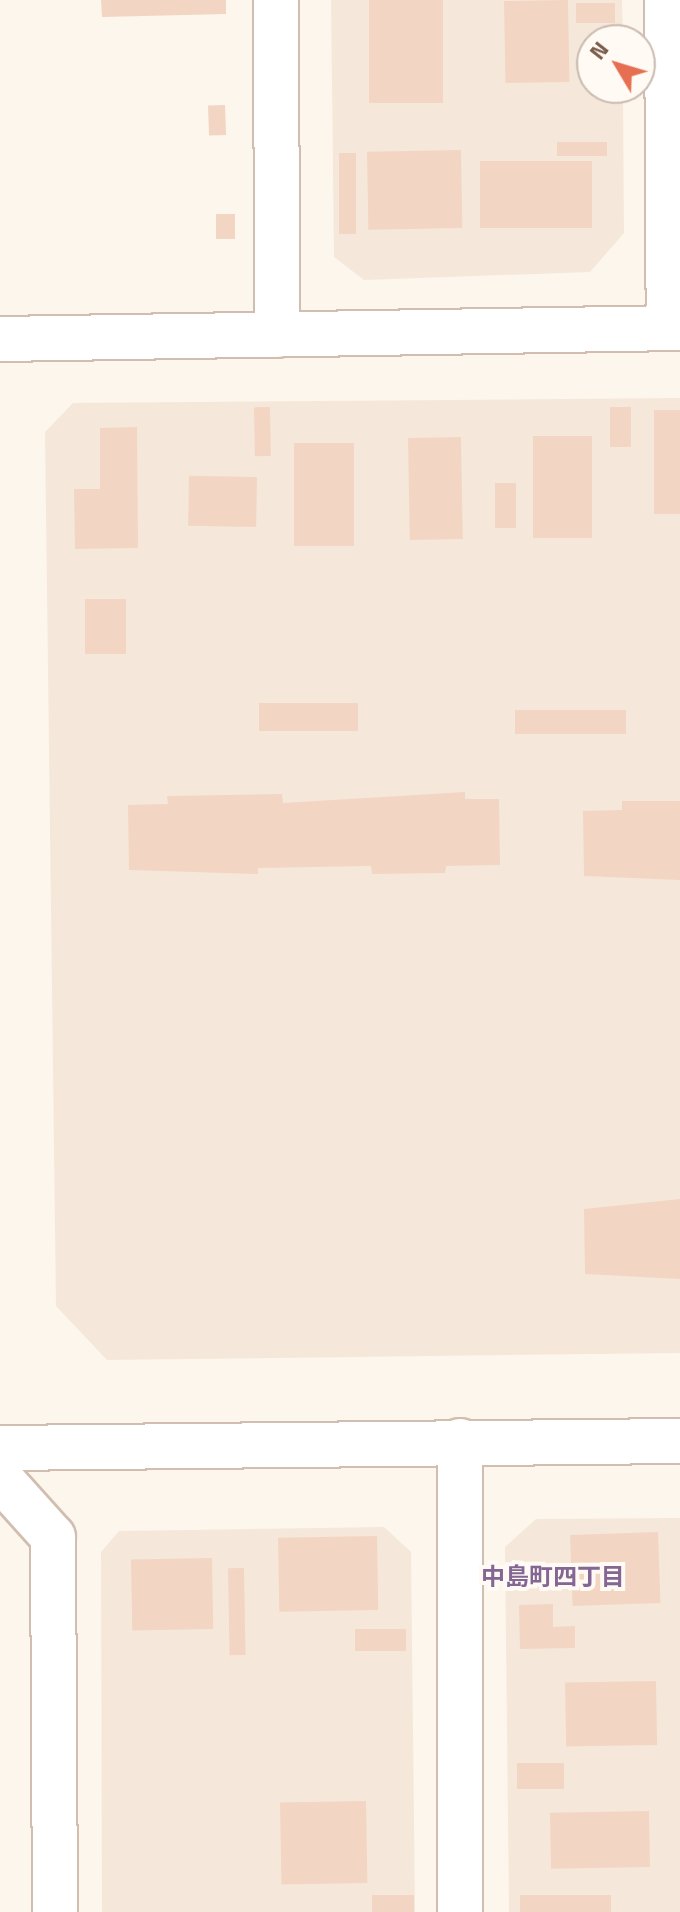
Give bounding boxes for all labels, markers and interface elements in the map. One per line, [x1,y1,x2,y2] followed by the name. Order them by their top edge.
[576,24,656,104] north arrow
[581,34,617,67] text: N
[481,1563,625,1591] district label: 中島町四丁目

